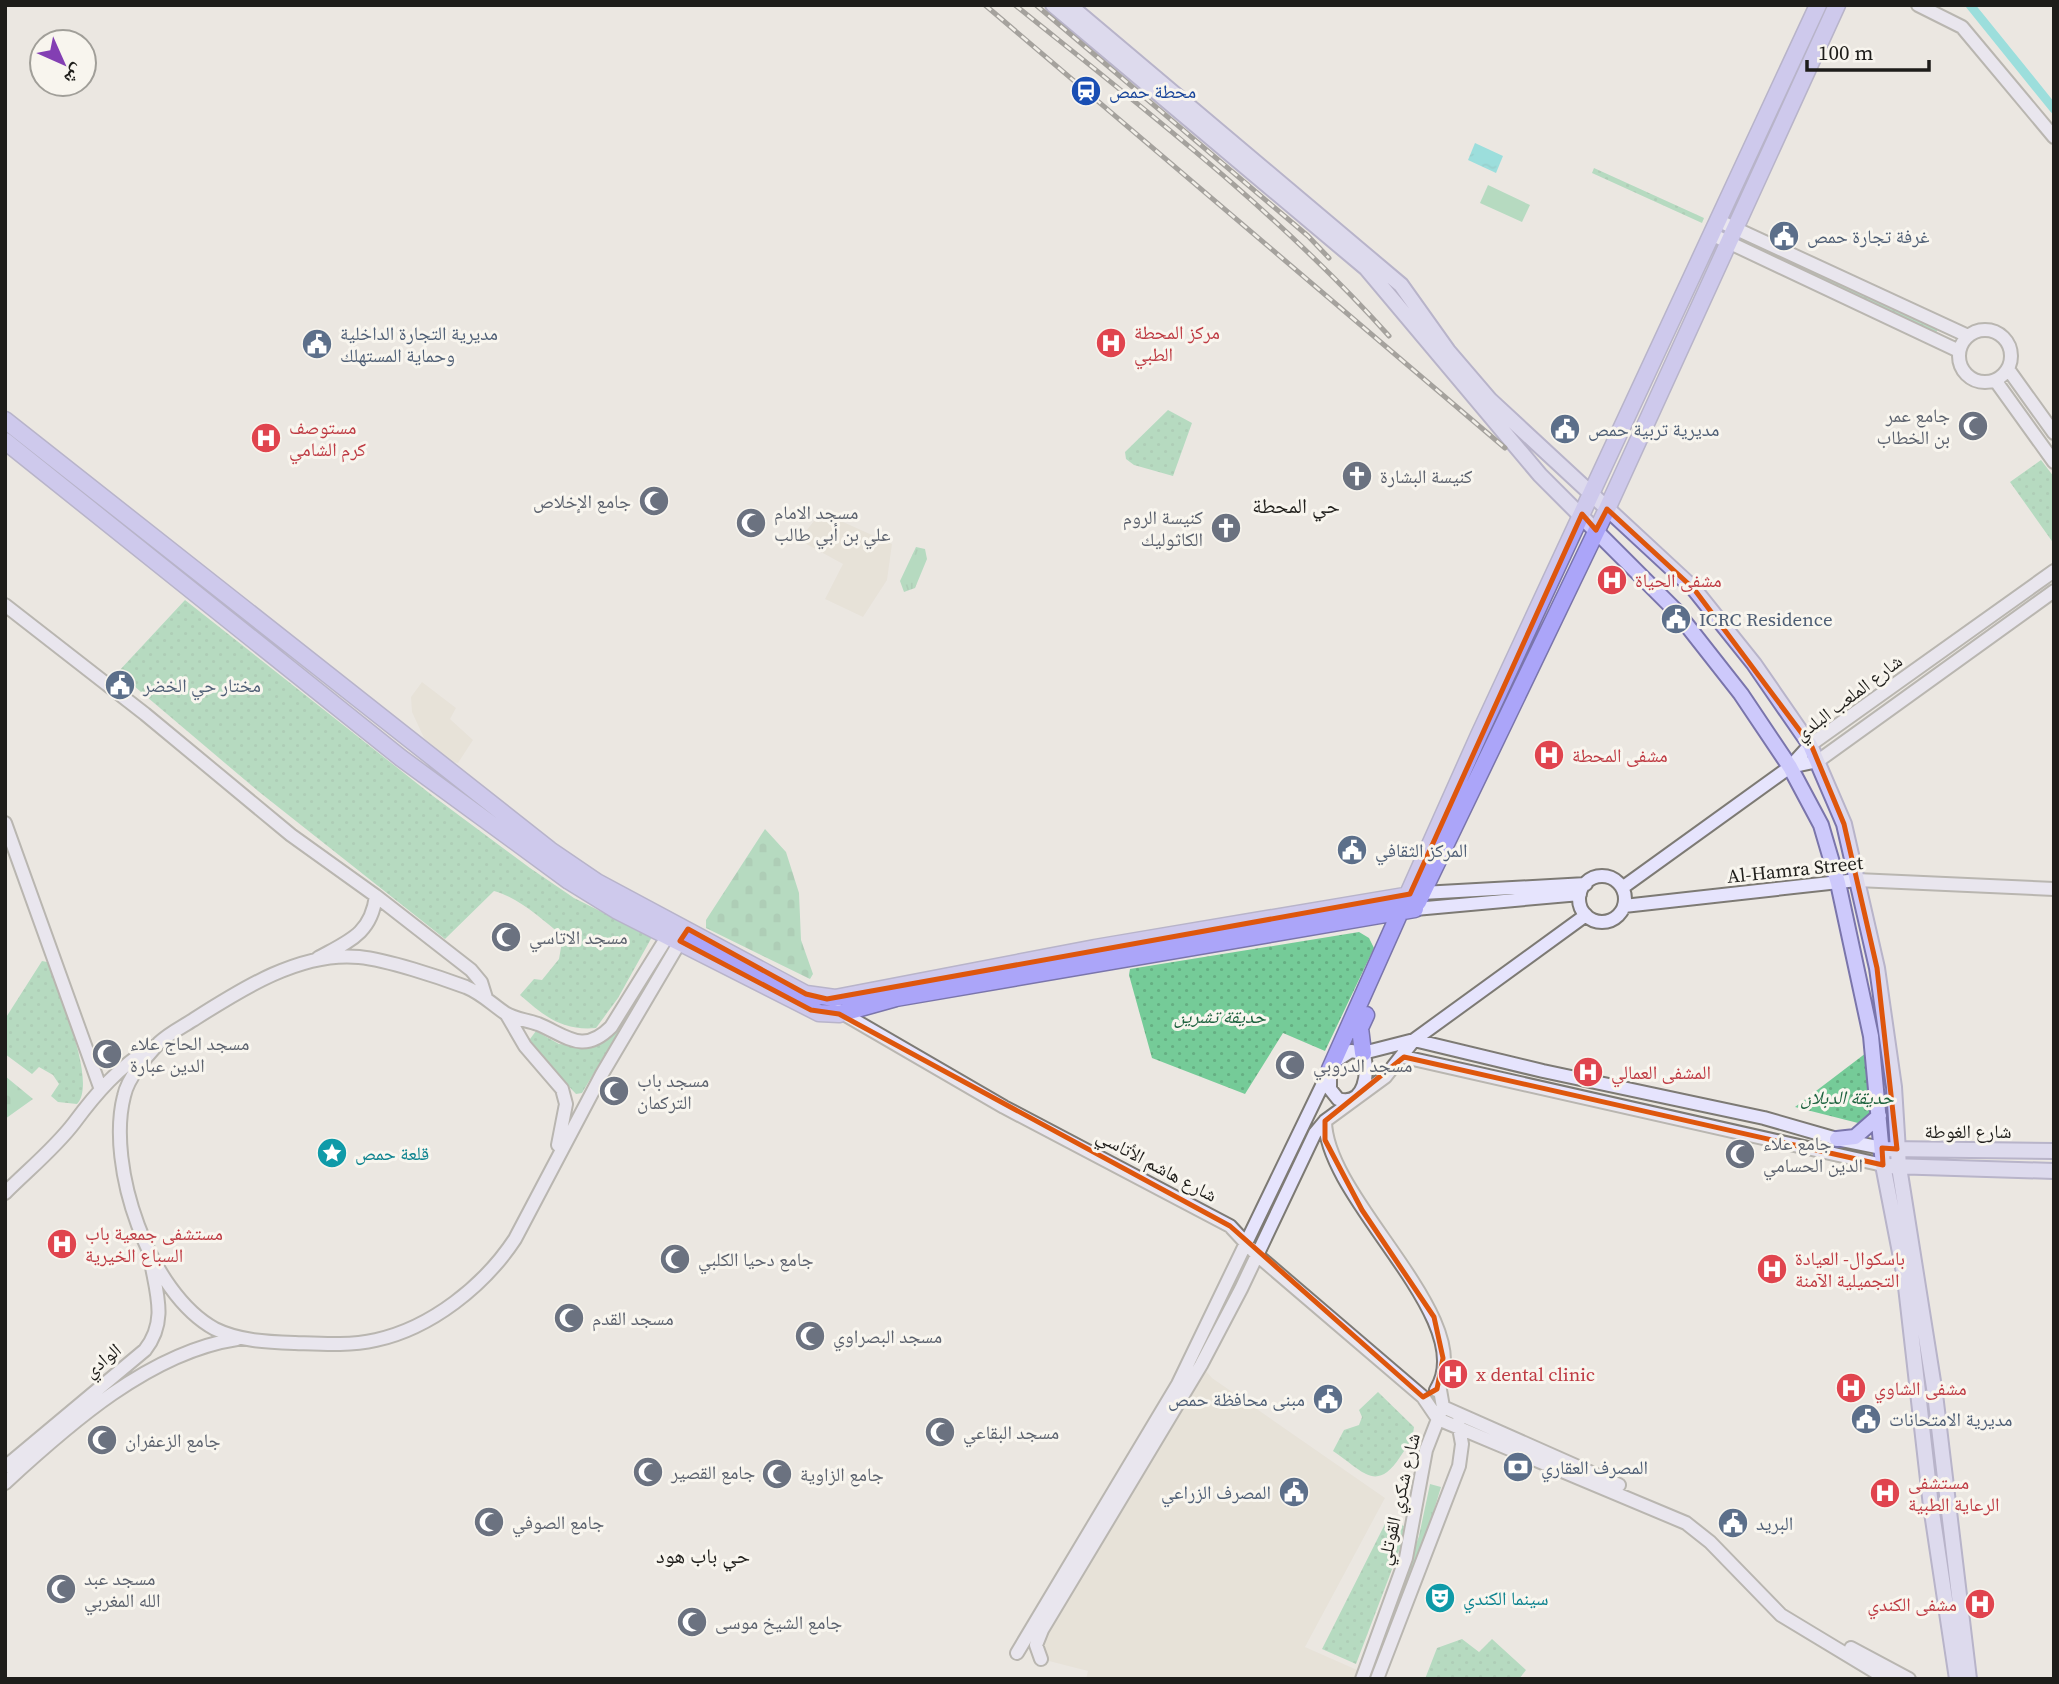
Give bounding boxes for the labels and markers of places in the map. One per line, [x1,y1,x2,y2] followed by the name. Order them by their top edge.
[1069,74,1103,108] station icon: محطة حمص
[1109,78,1196,104] place label: محطة حمص
[1767,219,1801,253] public building icon: غرفة تجارة حمص
[1807,223,1930,249] place label: غرفة تجارة حمص
[1134,319,1220,370] place label: مركز المحطة الطبي
[340,320,498,368] place label: مديرية التجارة الداخلية وحماية المستهلك
[1094,326,1128,360] hospital icon: مركز المحطة الطبي
[300,327,334,361] public building icon: مديرية التجارة الداخلية وحماية المستهلك
[1877,402,1950,450] place label: جامع عمر بن الخطاب
[1956,409,1990,443] mosque icon: جامع عمر بن الخطاب
[1548,412,1582,446] public building icon: مديرية تربية حمص
[289,414,366,465] place label: مستوصف كرم الشامي
[1588,416,1719,442] place label: مديرية تربية حمص
[249,421,283,455] hospital icon: مستوصف كرم الشامي
[1340,459,1374,493] church icon: كنيسة البشارة
[1380,463,1473,489] place label: كنيسة البشارة
[637,484,671,518] mosque icon: جامع الإخلاص
[533,488,631,514] place label: جامع الإخلاص
[774,499,891,550] place label: مسجد الامام علي بن أبي طالب
[1123,504,1203,552] place label: كنيسة الروم الكاثوليك
[734,506,768,540] mosque icon: مسجد الامام علي بن أبي طالب
[1209,511,1243,545] church icon: كنيسة الروم الكاثوليك
[1595,563,1629,597] hospital icon: مشفى الحياة
[1635,567,1722,593] place label: مشفى الحياة
[1659,602,1693,636] public building icon: ICRC Residence
[1699,606,1833,632] place label: ICRC Residence
[103,668,137,702] public building icon: مختار حي الخضر
[142,672,261,701] place label: مختار حي الخضر
[1532,738,1566,772] hospital icon: مشفى المحطة
[1572,742,1668,768] place label: مشفى المحطة
[1335,833,1369,867] public building icon: المركز الثقافي
[1375,837,1468,866] place label: المركز الثقافي
[489,920,523,954] mosque icon: مسجد الاتاسي
[529,924,628,953] place label: مسجد الاتاسي
[130,1030,249,1078] place label: مسجد الحاج علاء الدين عبارة
[90,1037,124,1071] mosque icon: مسجد الحاج علاء الدين عبارة
[1273,1048,1307,1082] mosque icon: مسجد الدروبي
[1313,1052,1412,1081] place label: مسجد الدروبي
[1571,1055,1605,1089] hospital icon: المشفى العمالي
[1611,1059,1711,1088] place label: المشفى العمالي
[637,1067,709,1115] place label: مسجد باب التركمان
[597,1074,631,1108] mosque icon: مسجد باب التركمان
[1763,1130,1863,1181] place label: جامع علاء الدين الحسامي
[315,1136,349,1170] place icon: قلعة حمص
[1723,1137,1757,1171] mosque icon: جامع علاء الدين الحسامي
[355,1140,429,1166] place label: قلعة حمص
[85,1220,223,1268] place label: مستشفى جمعية باب السباع الخيرية
[45,1227,79,1261] hospital icon: مستشفى جمعية باب السباع الخيرية
[658,1242,692,1276] mosque icon: جامع دحيا الكلبي
[1795,1245,1905,1293] place label: باسكوال- العيادة التجميلية الآمنة
[698,1246,814,1275] place label: جامع دحيا الكلبي
[1755,1252,1789,1286] hospital icon: باسكوال- العيادة التجميلية الآمنة
[552,1301,586,1335] mosque icon: مسجد القدم
[592,1305,674,1332] place label: مسجد القدم
[793,1319,827,1353] mosque icon: مسجد البصراوي
[833,1323,942,1352] place label: مسجد البصراوي
[1436,1357,1470,1391] hospital icon: x dental clinic
[1476,1361,1595,1387] place label: x dental clinic
[1834,1371,1868,1405] hospital icon: مشفى الشاوي
[1874,1375,1967,1404] place label: مشفى الشاوي
[1311,1382,1345,1416] public building icon: مبنى محافظة حمص
[1168,1386,1305,1412] place label: مبنى محافظة حمص
[1849,1402,1883,1436] public building icon: مديرية الامتحانات
[1889,1406,2012,1432] place label: مديرية الامتحانات
[923,1415,957,1449] mosque icon: مسجد البقاعي
[963,1419,1059,1448] place label: مسجد البقاعي
[85,1423,119,1457] mosque icon: جامع الزعفران
[125,1427,221,1453] place label: جامع الزعفران
[1501,1450,1535,1484] bank icon: المصرف العقاري
[1541,1454,1648,1483] place label: المصرف العقاري
[631,1455,665,1489] mosque icon: جامع القصير
[760,1457,794,1491] mosque icon: جامع الزاوية
[670,1459,755,1485] place label: جامع القصير
[800,1461,884,1487] place label: جامع الزاوية
[1908,1469,2000,1517] place label: مستشفى الرعاية الطبية
[1277,1475,1311,1509] public building icon: المصرف الزراعي
[1868,1476,1902,1510] hospital icon: مستشفى الرعاية الطبية
[1161,1479,1271,1508] place label: المصرف الزراعي
[472,1505,506,1539] mosque icon: جامع الصوفي
[1716,1506,1750,1540] public building icon: البريد
[512,1509,604,1538] place label: جامع الصوفي
[1756,1510,1793,1536] place label: البريد
[84,1565,160,1616] place label: مسجد عبد الله المغربي
[44,1572,78,1606] mosque icon: مسجد عبد الله المغربي
[1423,1581,1457,1615] theatre icon: سينما الكندي
[1463,1585,1549,1614] place label: سينما الكندي
[1963,1587,1997,1621] hospital icon: مشفى الكندي
[1867,1591,1957,1620] place label: مشفى الكندي
[675,1605,709,1639] mosque icon: جامع الشيخ موسى
[715,1609,842,1635] place label: جامع الشيخ موسى

